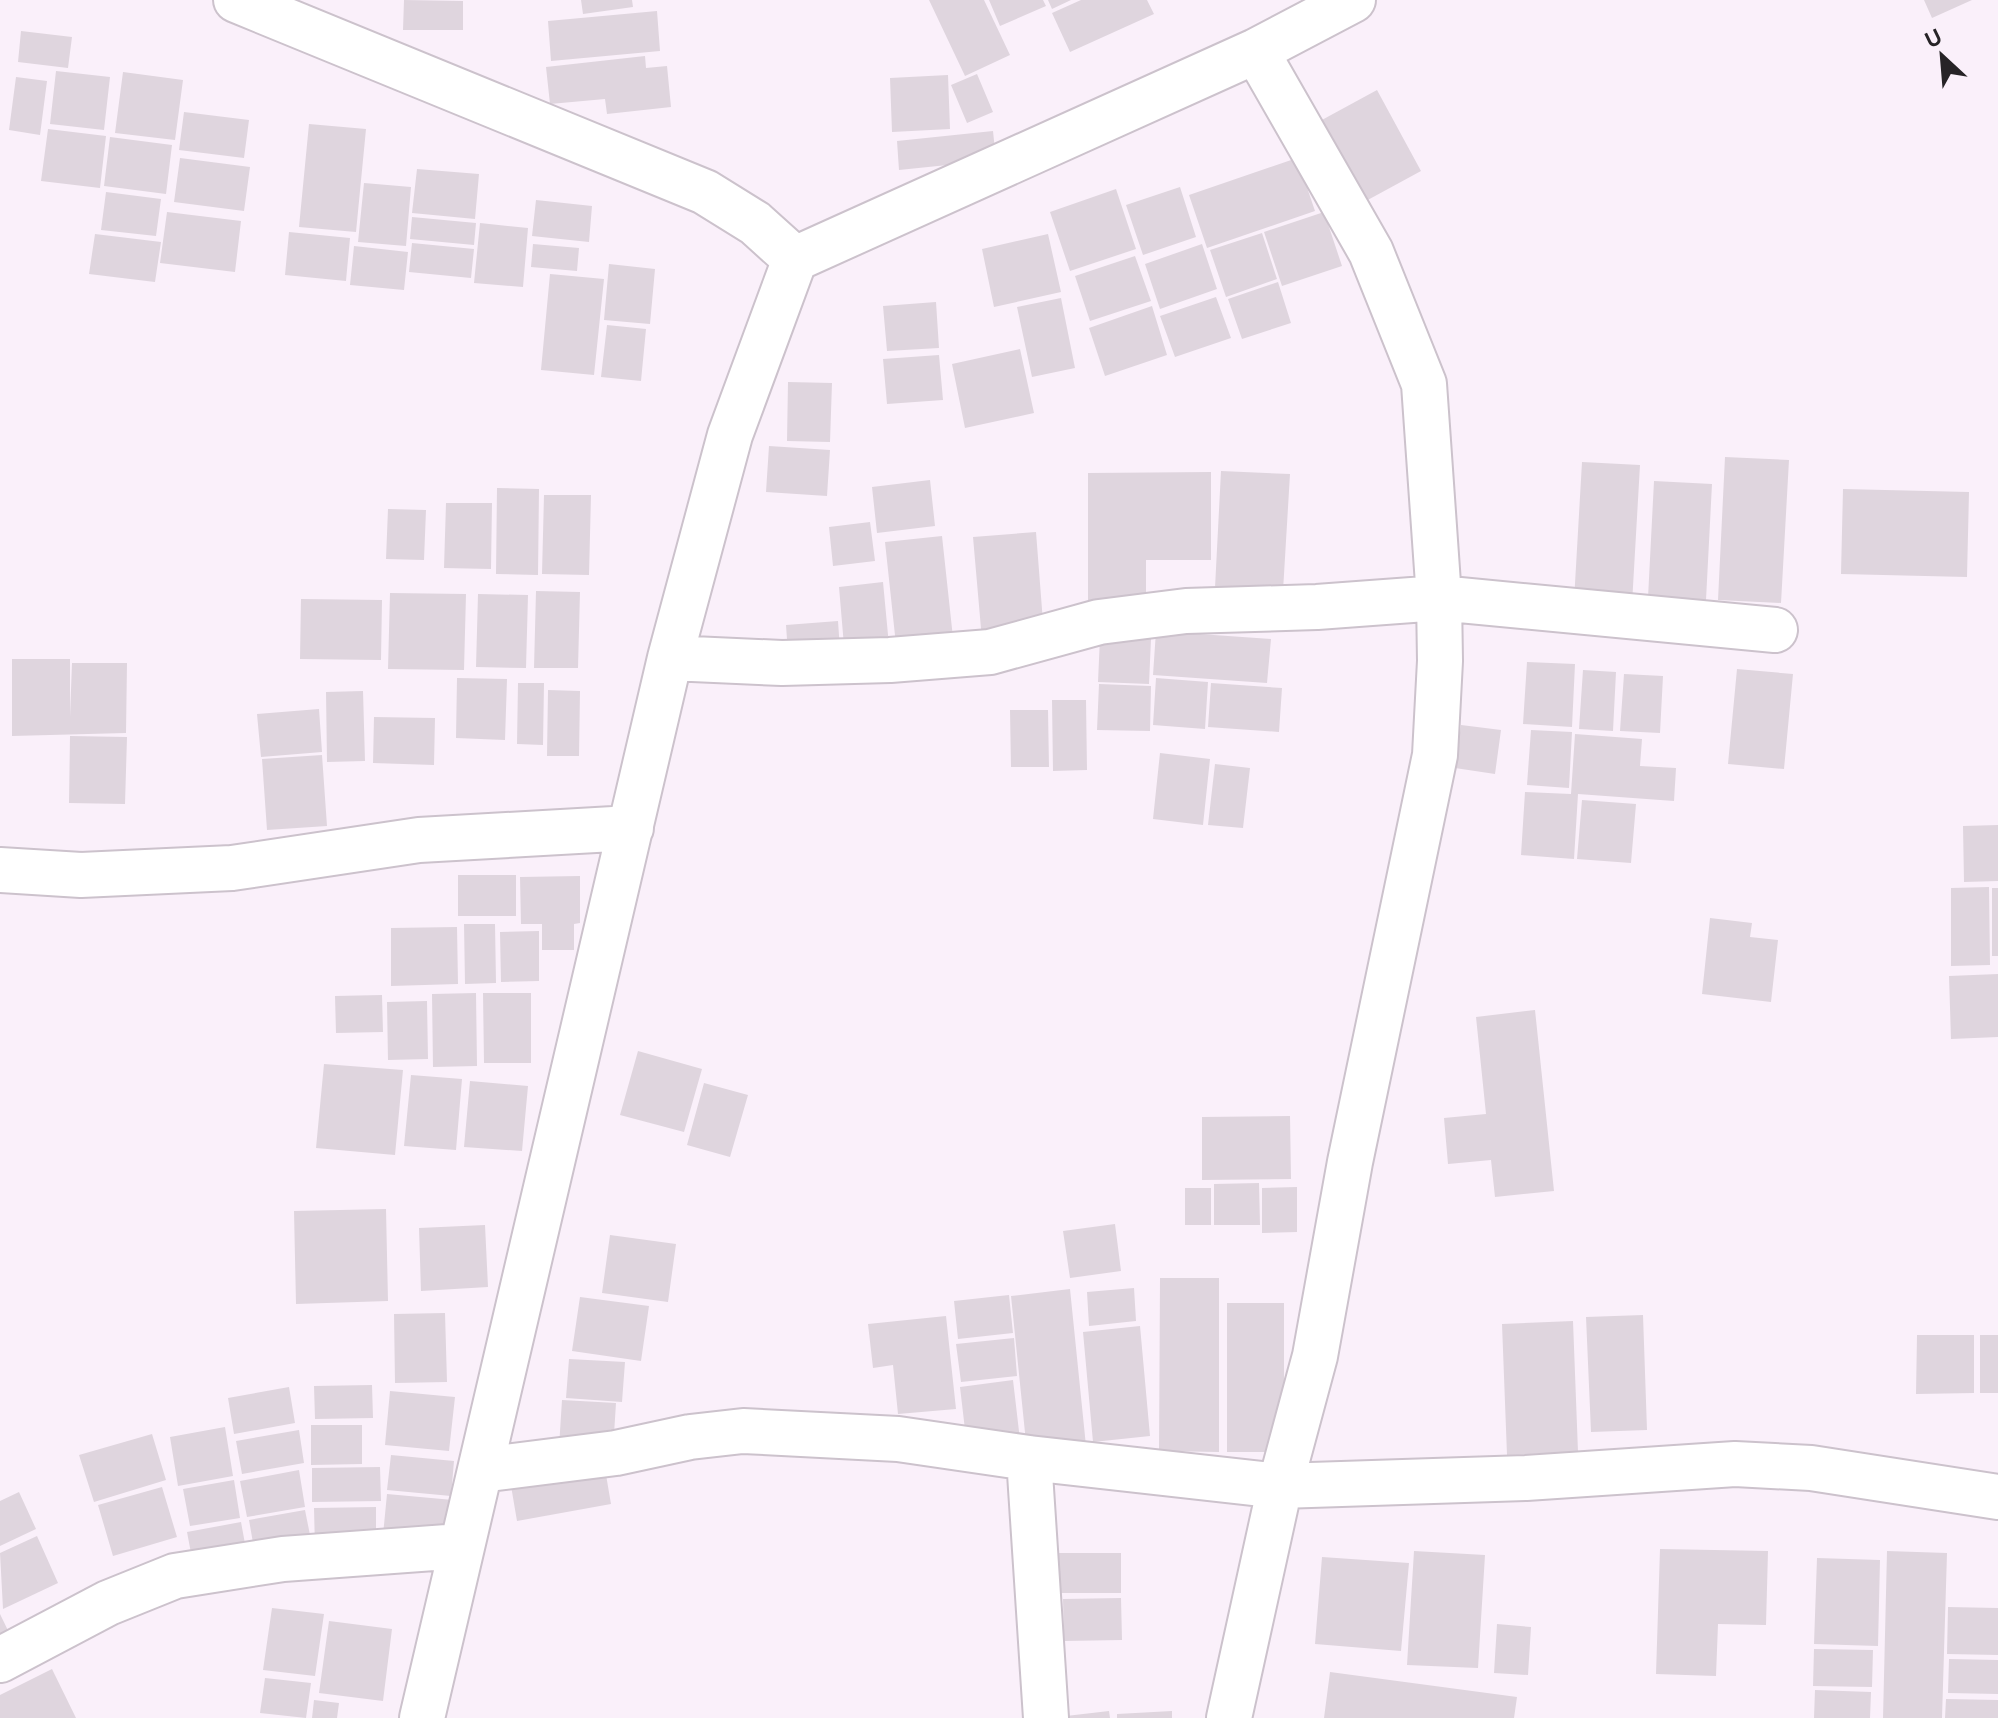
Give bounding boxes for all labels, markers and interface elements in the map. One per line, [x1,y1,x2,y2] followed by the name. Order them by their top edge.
[1902,16,1982,96] north arrow
[1921,23,1946,54] text: U

